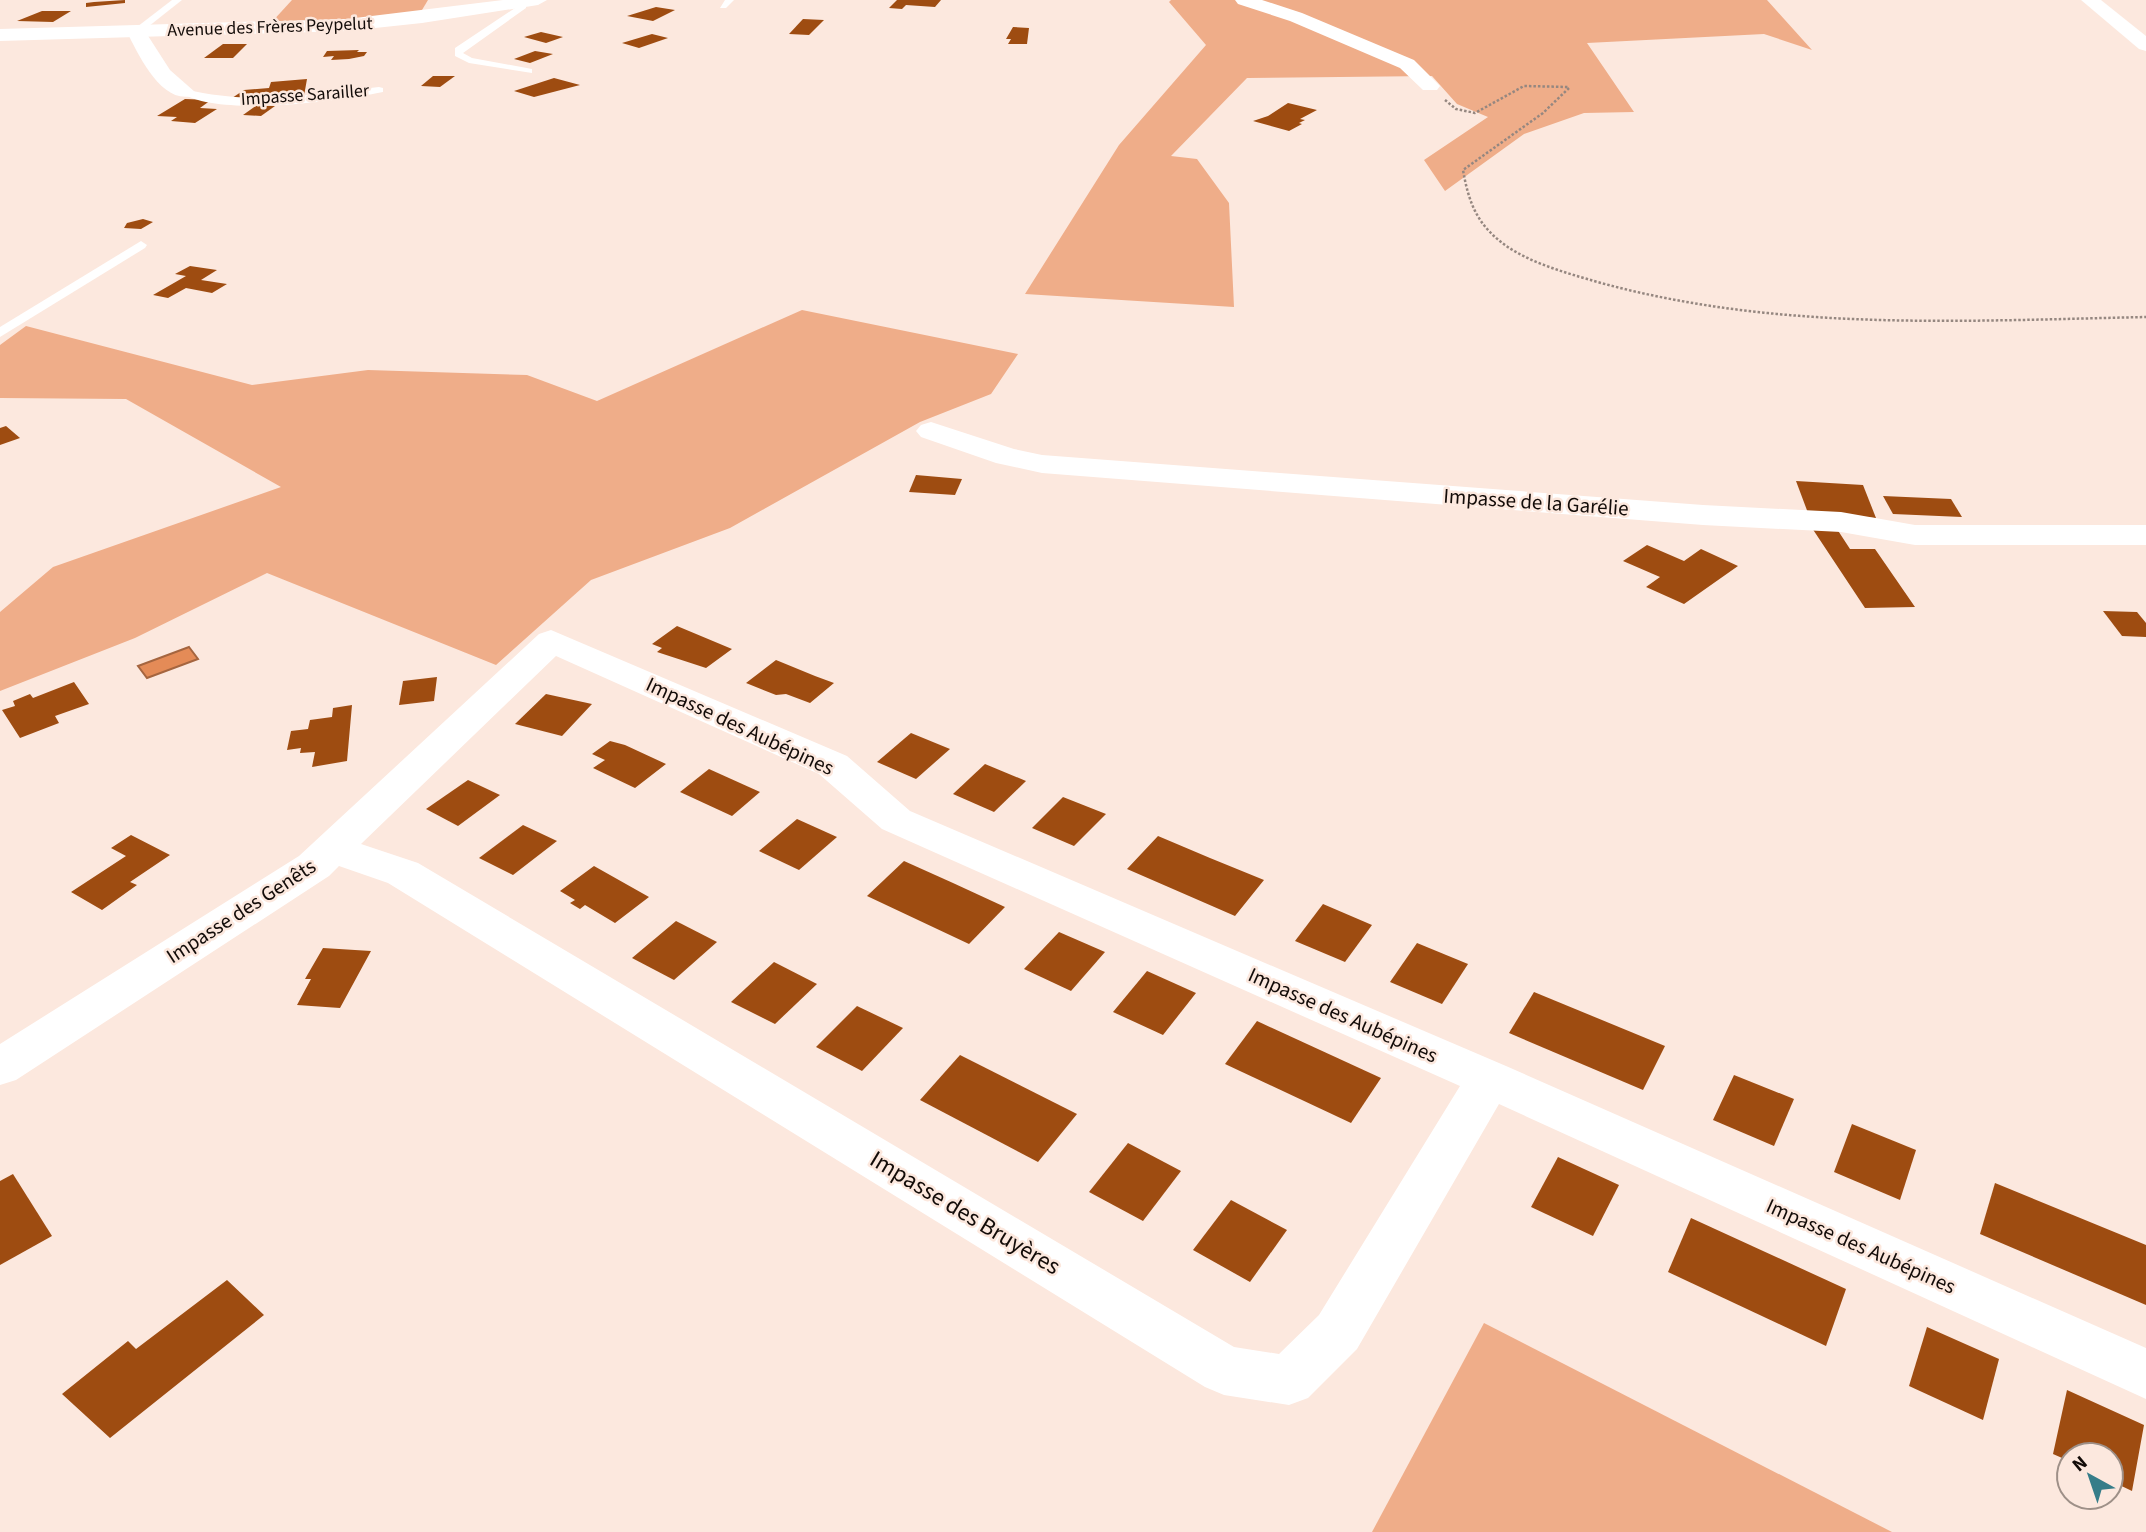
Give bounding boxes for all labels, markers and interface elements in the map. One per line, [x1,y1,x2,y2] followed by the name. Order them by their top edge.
[167,11,373,43] street label: Avenue des Frères Peypelut
[240,78,371,112] street label: Impasse Sarailler
[1442,481,1630,523] street label: Impasse de la Garélie
[641,669,839,783] street label: Impasse des Aubépines
[160,851,322,971] street label: Impasse des Genêts
[1244,960,1443,1070] street label: Impasse des Aubépines
[863,1142,1067,1284] street label: Impasse des Bruyères
[1762,1191,1961,1301] street label: Impasse des Aubépines
[2055,1441,2125,1511] north arrow
[2067,1450,2094,1479] text: N

